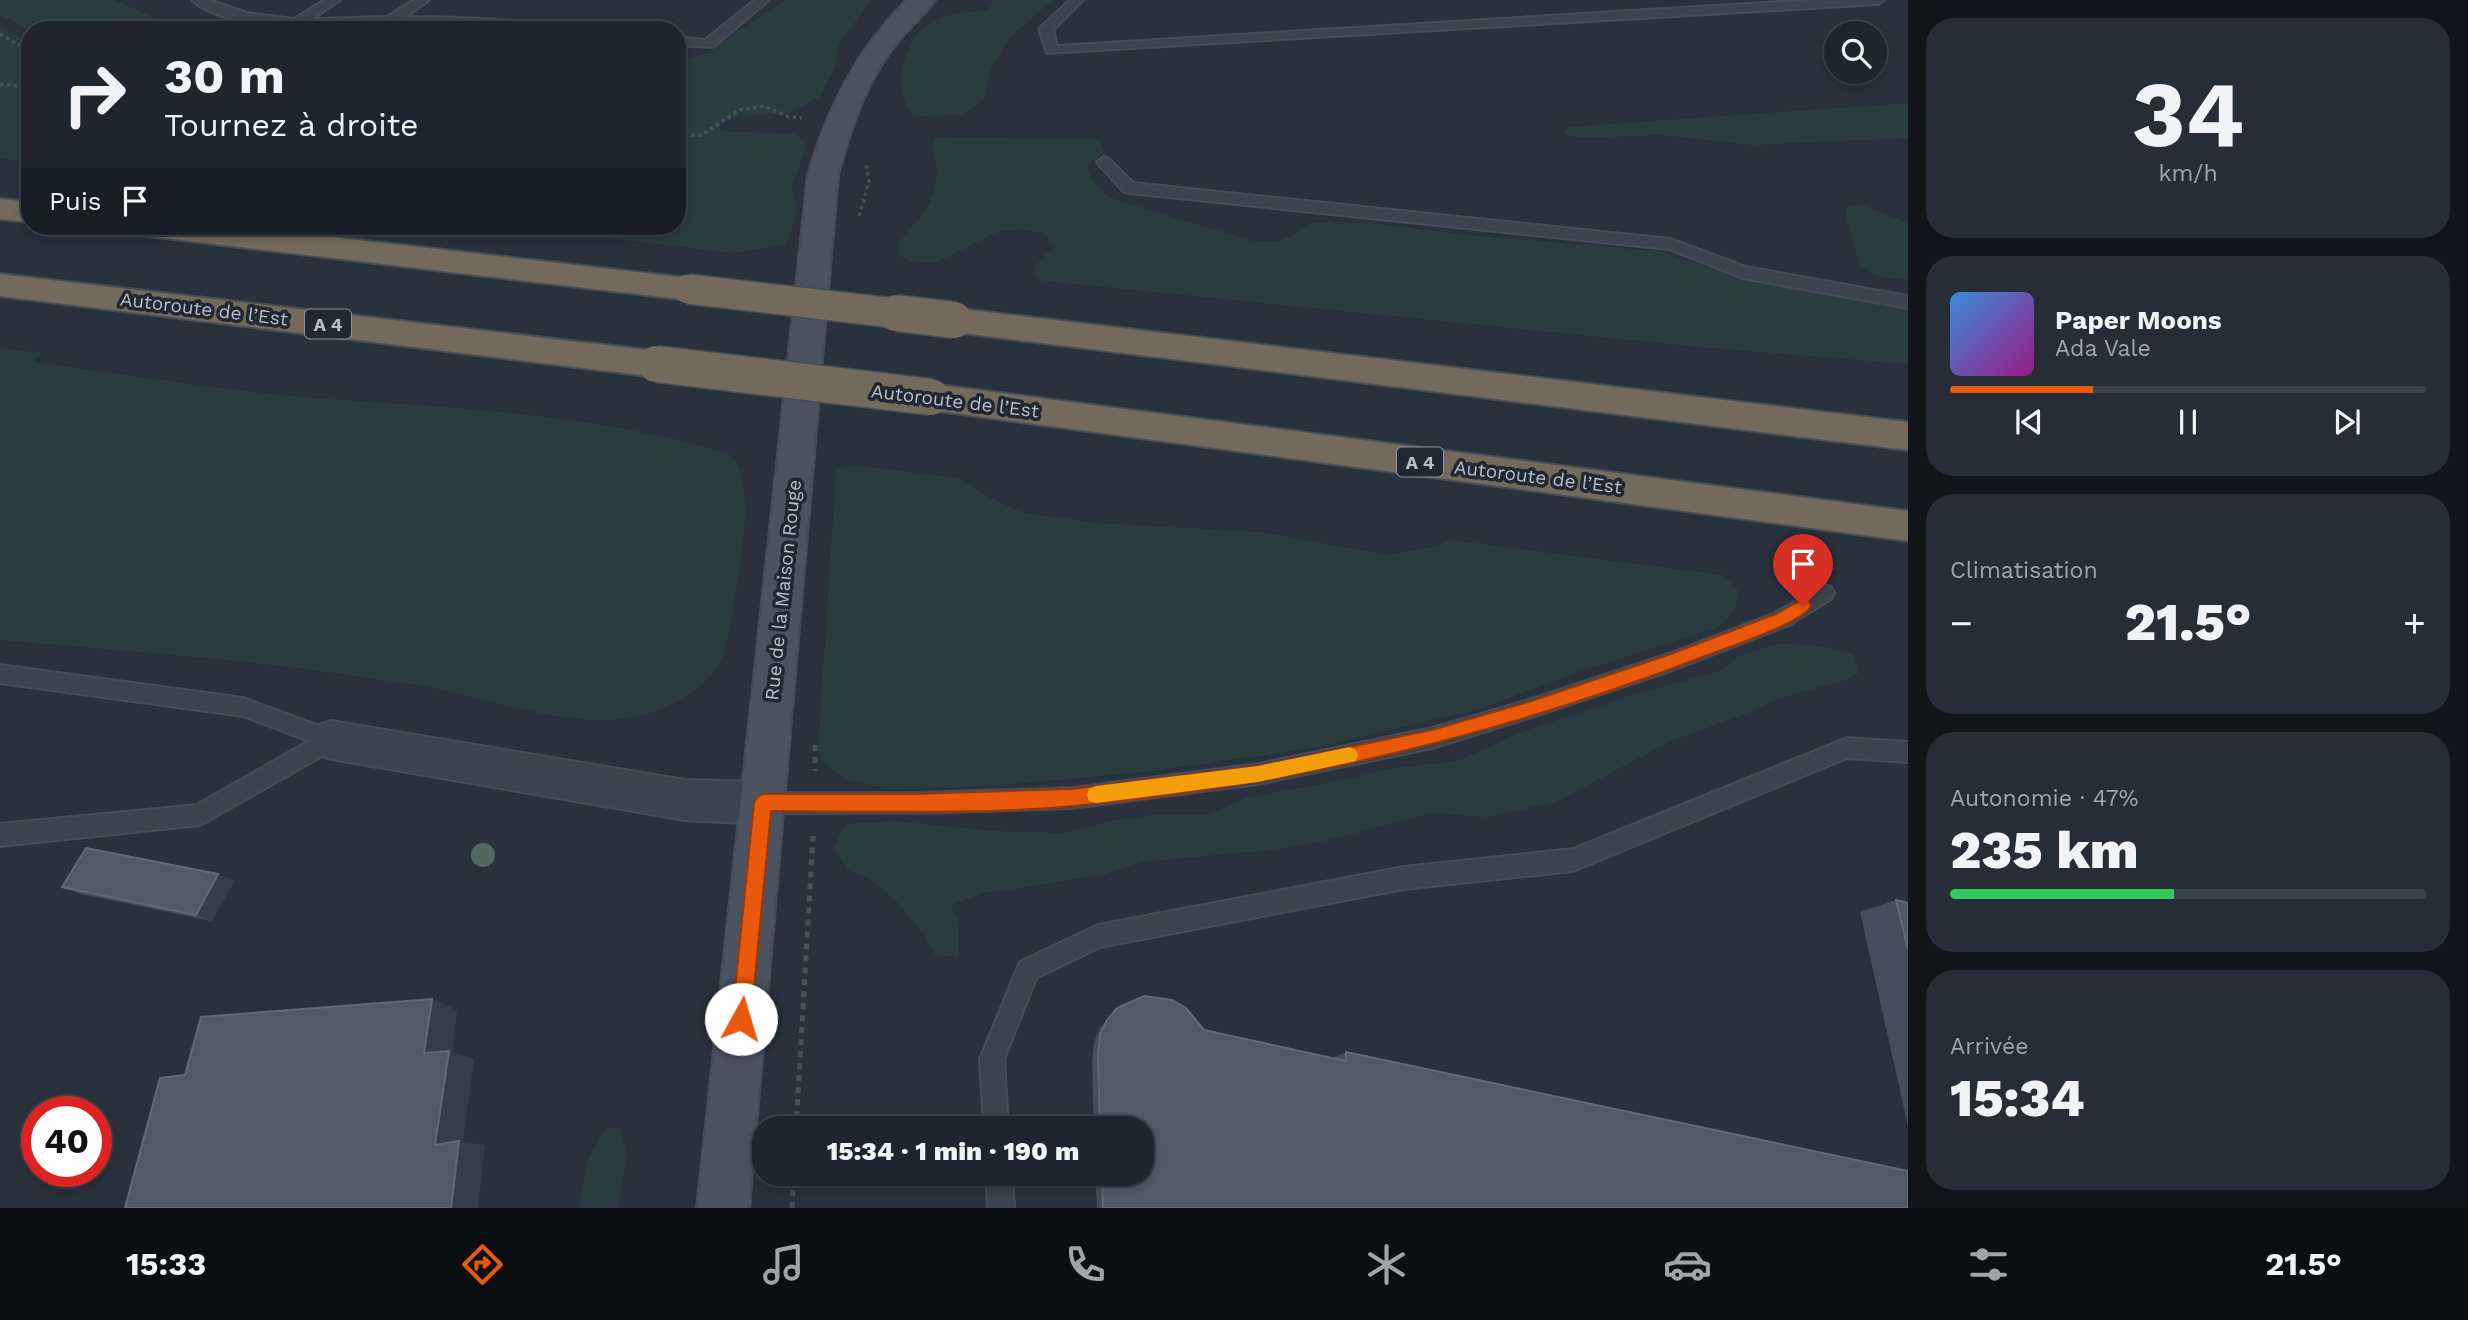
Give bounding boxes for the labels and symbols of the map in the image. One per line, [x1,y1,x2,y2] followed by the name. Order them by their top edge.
[119,287,289,331] street label: Autoroute de l’Est
[305,310,351,338] road number: A 4
[870,379,1040,423] street label: Autoroute de l’Est
[1397,448,1443,476] road number: A 4
[1453,455,1623,499] street label: Autoroute de l’Est
[760,479,806,701] street label: Rue de la Maison Rouge
[1773,534,1833,606] pin
[704,982,778,1056] position arrow
[21,1096,112,1187] speed limit sign: 40

